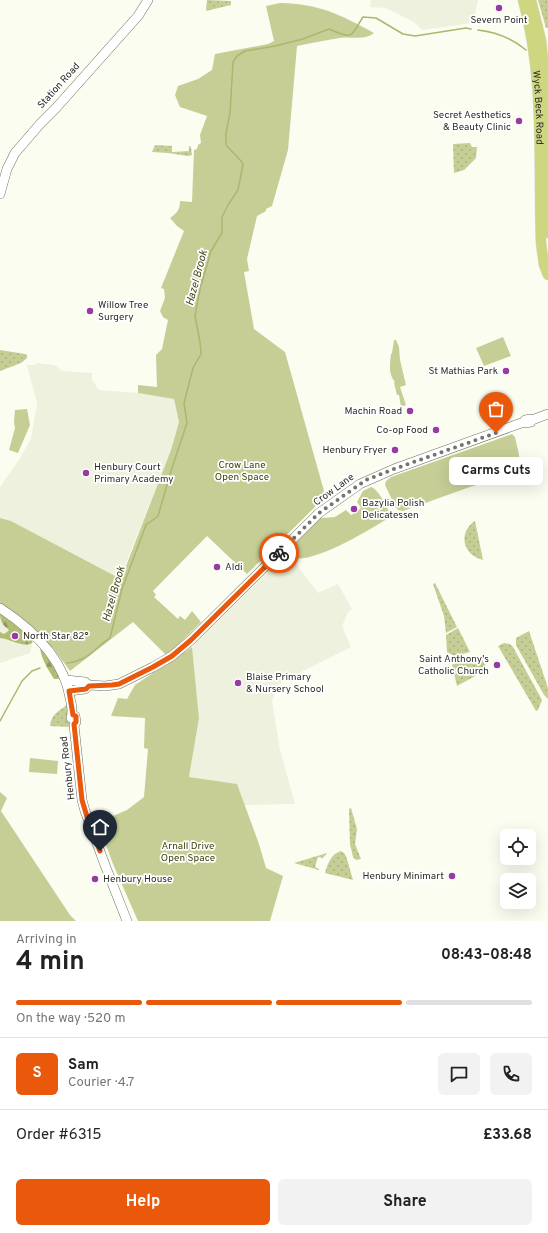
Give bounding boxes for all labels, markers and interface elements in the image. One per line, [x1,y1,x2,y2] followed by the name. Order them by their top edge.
[494,3,504,13] marker: Severn Point
[470,14,528,27] place label: Severn Point
[35,60,83,112] street label: Station Road
[529,70,546,145] street label: Wyck Beck Road
[433,109,511,134] place label: Secret Aesthetics & Beauty Clinic
[514,116,524,126] marker: Secret Aesthetics & Beauty Clinic
[183,248,211,307] water label: Hazel Brook
[98,299,148,324] place label: Willow Tree Surgery
[85,306,95,316] marker: Willow Tree Surgery
[428,365,498,378] place label: St Mathias Park
[501,366,511,376] marker: St Mathias Park
[479,392,513,433] pin
[485,398,507,420] icon: bag
[345,405,402,418] place label: Machin Road
[405,406,415,416] marker: Machin Road
[376,424,428,437] place label: Co-op Food
[431,425,441,435] marker: Co-op Food
[322,444,387,457] place label: Henbury Fryer
[390,445,400,455] marker: Henbury Fryer
[449,457,543,485] callout: Carms Cuts
[215,459,269,484] park label: Crow Lane Open Space
[94,461,174,486] place label: Henbury Court Primary Academy
[461,463,531,479] text: Carms Cuts
[81,468,91,478] marker: Henbury Court Primary Academy
[311,471,357,509] street label: Crow Lane
[362,497,424,522] place label: Bazylia Polish Delicatessen
[349,504,359,514] marker: Bazylia Polish Delicatessen
[259,533,299,573] courier
[268,542,290,564] icon: bike
[225,561,243,574] place label: Aldi
[212,562,222,572] marker: Aldi
[99,564,129,623] water label: Hazel Brook
[23,630,89,643] place label: North Star 82°
[10,631,20,641] marker: North Star 82°
[418,653,489,678] place label: Saint Anthony's Catholic Church
[492,660,502,670] marker: Saint Anthony's Catholic Church
[246,671,324,696] place label: Blaise Primary & Nursery School
[233,678,243,688] marker: Blaise Primary & Nursery School
[58,735,78,801] street label: Henbury Road
[83,810,117,851] pin
[89,816,111,838] icon: home
[500,829,536,909] map controls
[500,829,536,865] button: locate
[161,840,215,865] park label: Arnall Drive Open Space
[362,870,444,883] place label: Henbury Minimart
[447,871,457,881] marker: Henbury Minimart
[103,873,172,886] place label: Henbury House
[500,873,536,909] button: layers
[90,874,100,884] marker: Henbury House
[16,932,77,948] text: Arriving in
[16,946,85,979] text: 4 min
[441,946,532,965] text: 08:43–08:48
[16,1011,125,1027] text: On the way · 520 m
[438,1053,480,1095] button: chat
[490,1053,532,1095] button: phone
[68,1056,99,1075] text: Sam
[32,1064,42,1083] text: S
[68,1075,134,1091] text: Courier · 4.7
[16,1126,102,1145] text: Order #6315
[483,1126,532,1145] text: £33.68
[16,1179,270,1225] button: Help
[278,1179,532,1225] button: Share

